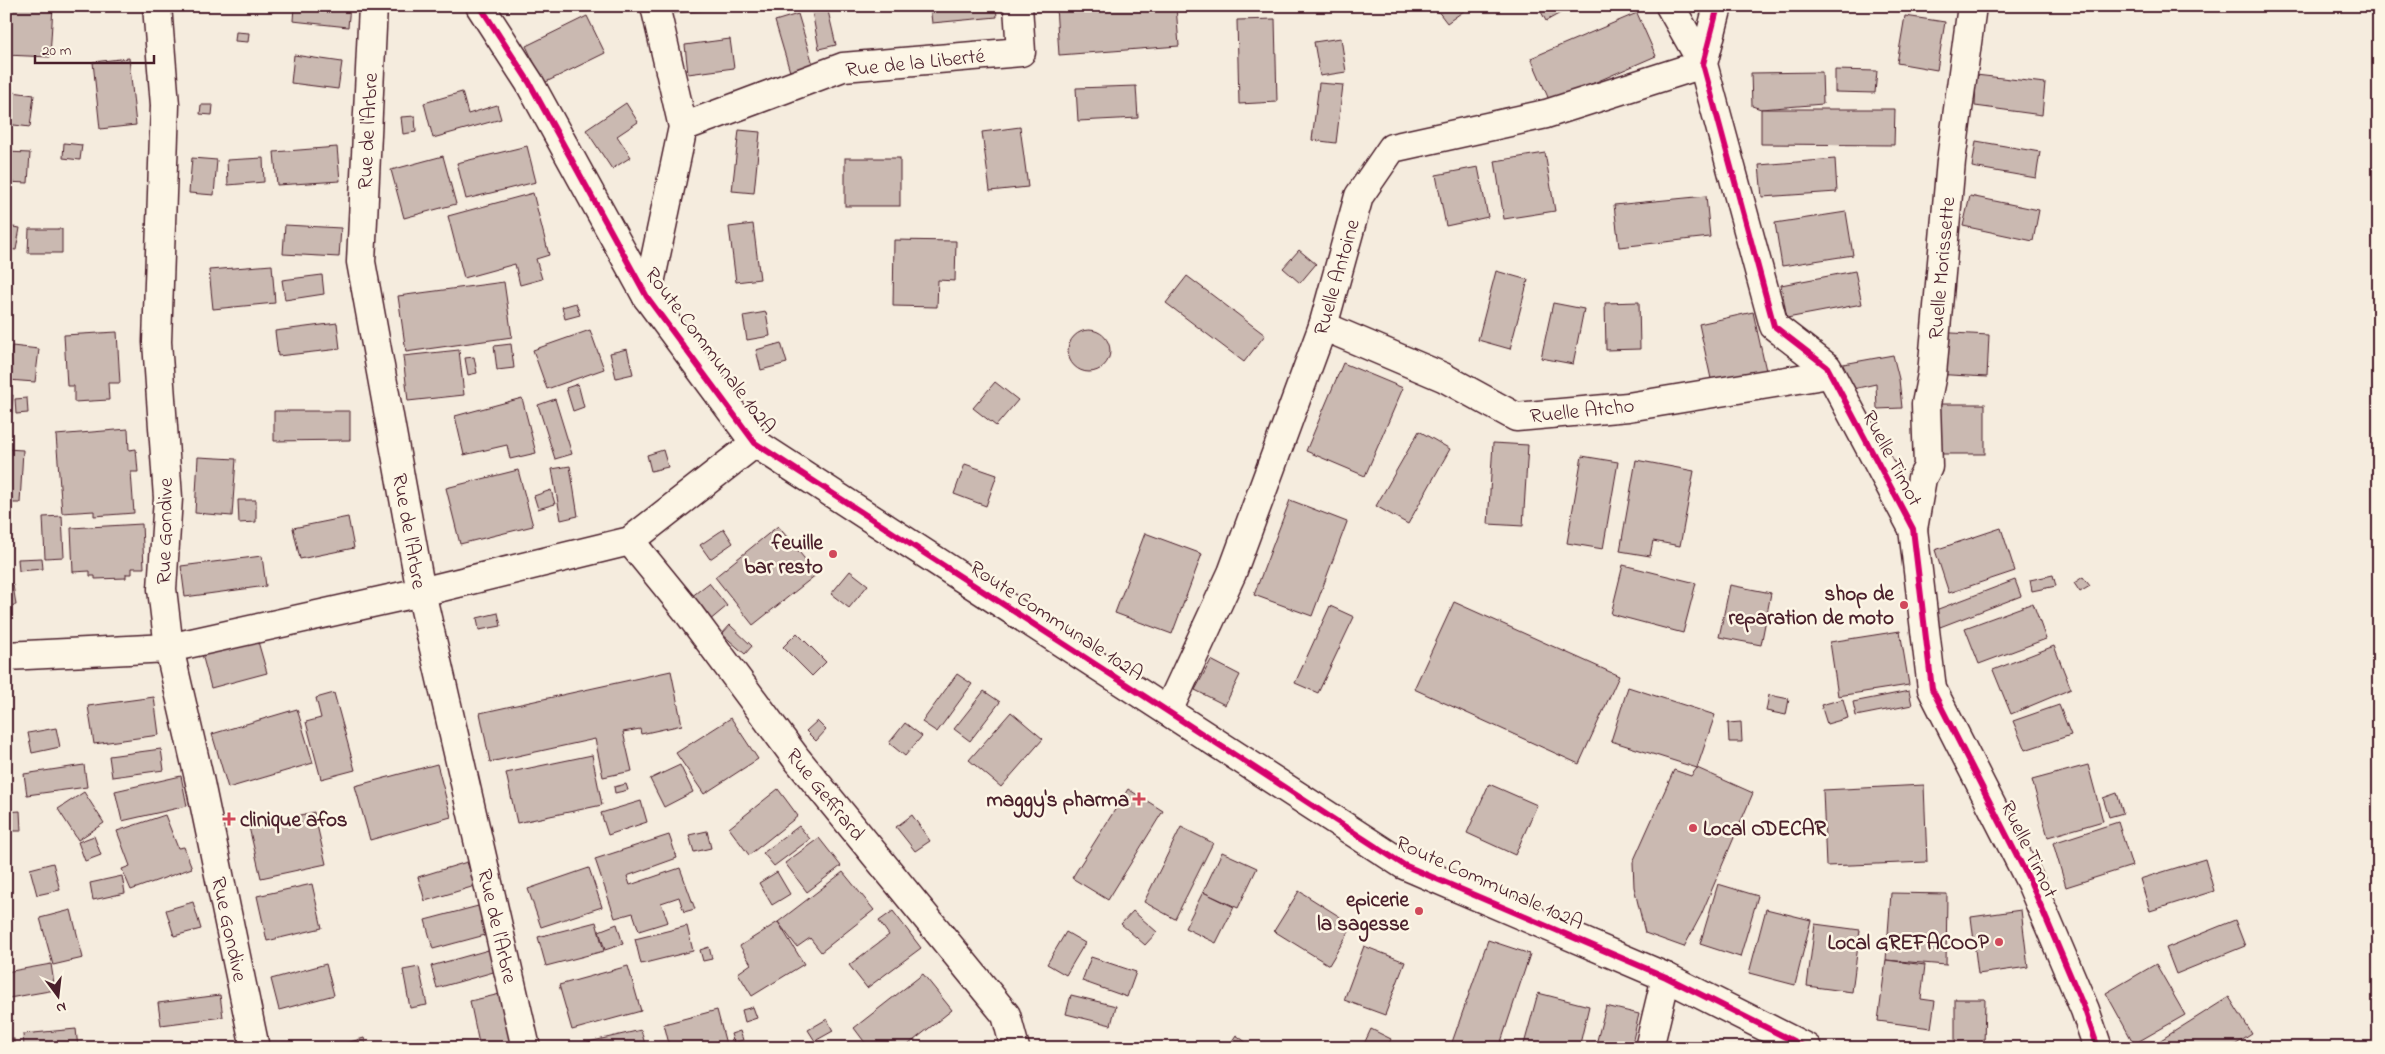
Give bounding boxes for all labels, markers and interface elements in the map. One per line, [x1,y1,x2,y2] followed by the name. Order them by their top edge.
[35,32,154,64] scale bar
[42,40,72,62] text: 20 m
[844,42,987,86] street label: Rue de la Liberté
[351,71,387,190] street label: Rue de l'Arbre
[1922,195,1964,341] street label: Ruelle Morissette
[1307,215,1369,339] street label: Ruelle Antoine
[637,261,782,441] street label: Route Communale 102A
[1528,392,1636,432] street label: Ruelle Atcho
[1853,406,1929,512] street label: Ruelle Timot
[383,471,433,592] street label: Rue de l'Arbre
[150,477,182,584] street label: Rue Gondive
[744,529,824,583] place label: feuille bar resto
[827,548,839,560] marker: feuille bar resto
[963,554,1149,689] street label: Route Communale 102A
[1728,580,1895,634] place label: shop de reparation de moto
[1898,599,1910,611] marker: shop de reparation de moto
[778,743,871,848] street label: Rue Geffrard
[986,786,1129,818] place label: maggy's pharma
[1133,793,1145,805] marker: maggy's pharma
[1992,796,2065,904] street label: Ruelle Timot
[240,806,348,836] place label: clinique afos
[222,812,236,826] marker: clinique afos
[1703,815,1827,845] place label: Local ODECAR
[1687,822,1699,834] marker: Local ODECAR
[1391,829,1588,939] street label: Route Communale 102A
[468,866,524,987] street label: Rue de l'Arbre
[202,874,254,985] street label: Rue Gondive
[1317,886,1410,942] place label: epicerie la sagesse
[1413,905,1425,917] marker: epicerie la sagesse
[1827,929,1989,959] place label: Local GREFACOOP
[1993,936,2005,948] marker: Local GREFACOOP
[32,972,82,1022] north arrow
[54,996,68,1018] text: N

